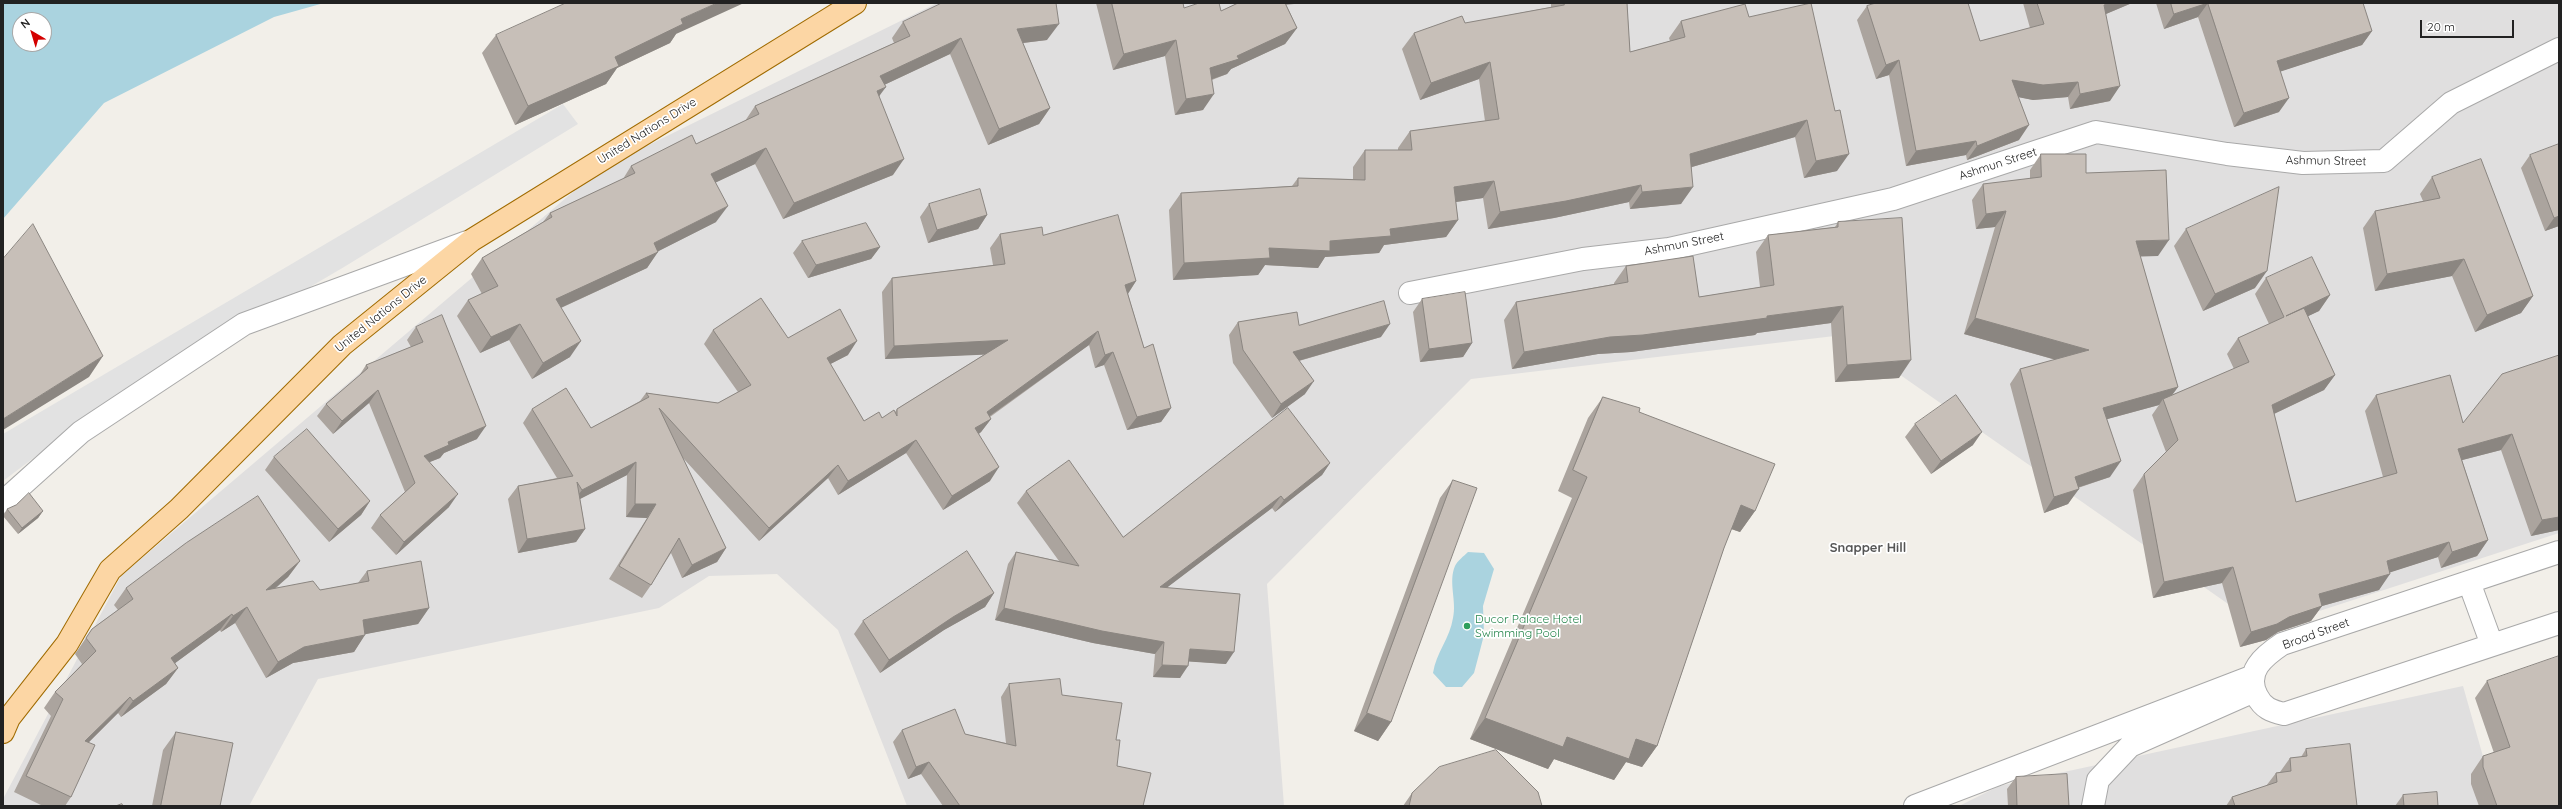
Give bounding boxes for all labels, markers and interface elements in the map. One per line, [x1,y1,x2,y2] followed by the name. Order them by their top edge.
[12,12,52,52] north arrow
[2422,12,2516,38] scale bar
[18,15,33,31] text: N
[2427,19,2455,34] text: 20 m
[595,95,699,167] street label: United Nations Drive
[1957,145,2039,183] street label: Ashmun Street
[2285,153,2367,169] street label: Ashmun Street
[1643,229,1725,259] street label: Ashmun Street
[332,273,430,355] street label: United Nations Drive
[1830,540,1906,556] district label: Snapper Hill
[1475,612,1582,640] place label: Ducor Palace Hotel Swimming Pool
[2281,615,2351,653] street label: Broad Street
[1462,621,1472,631] marker: Ducor Palace Hotel Swimming Pool

